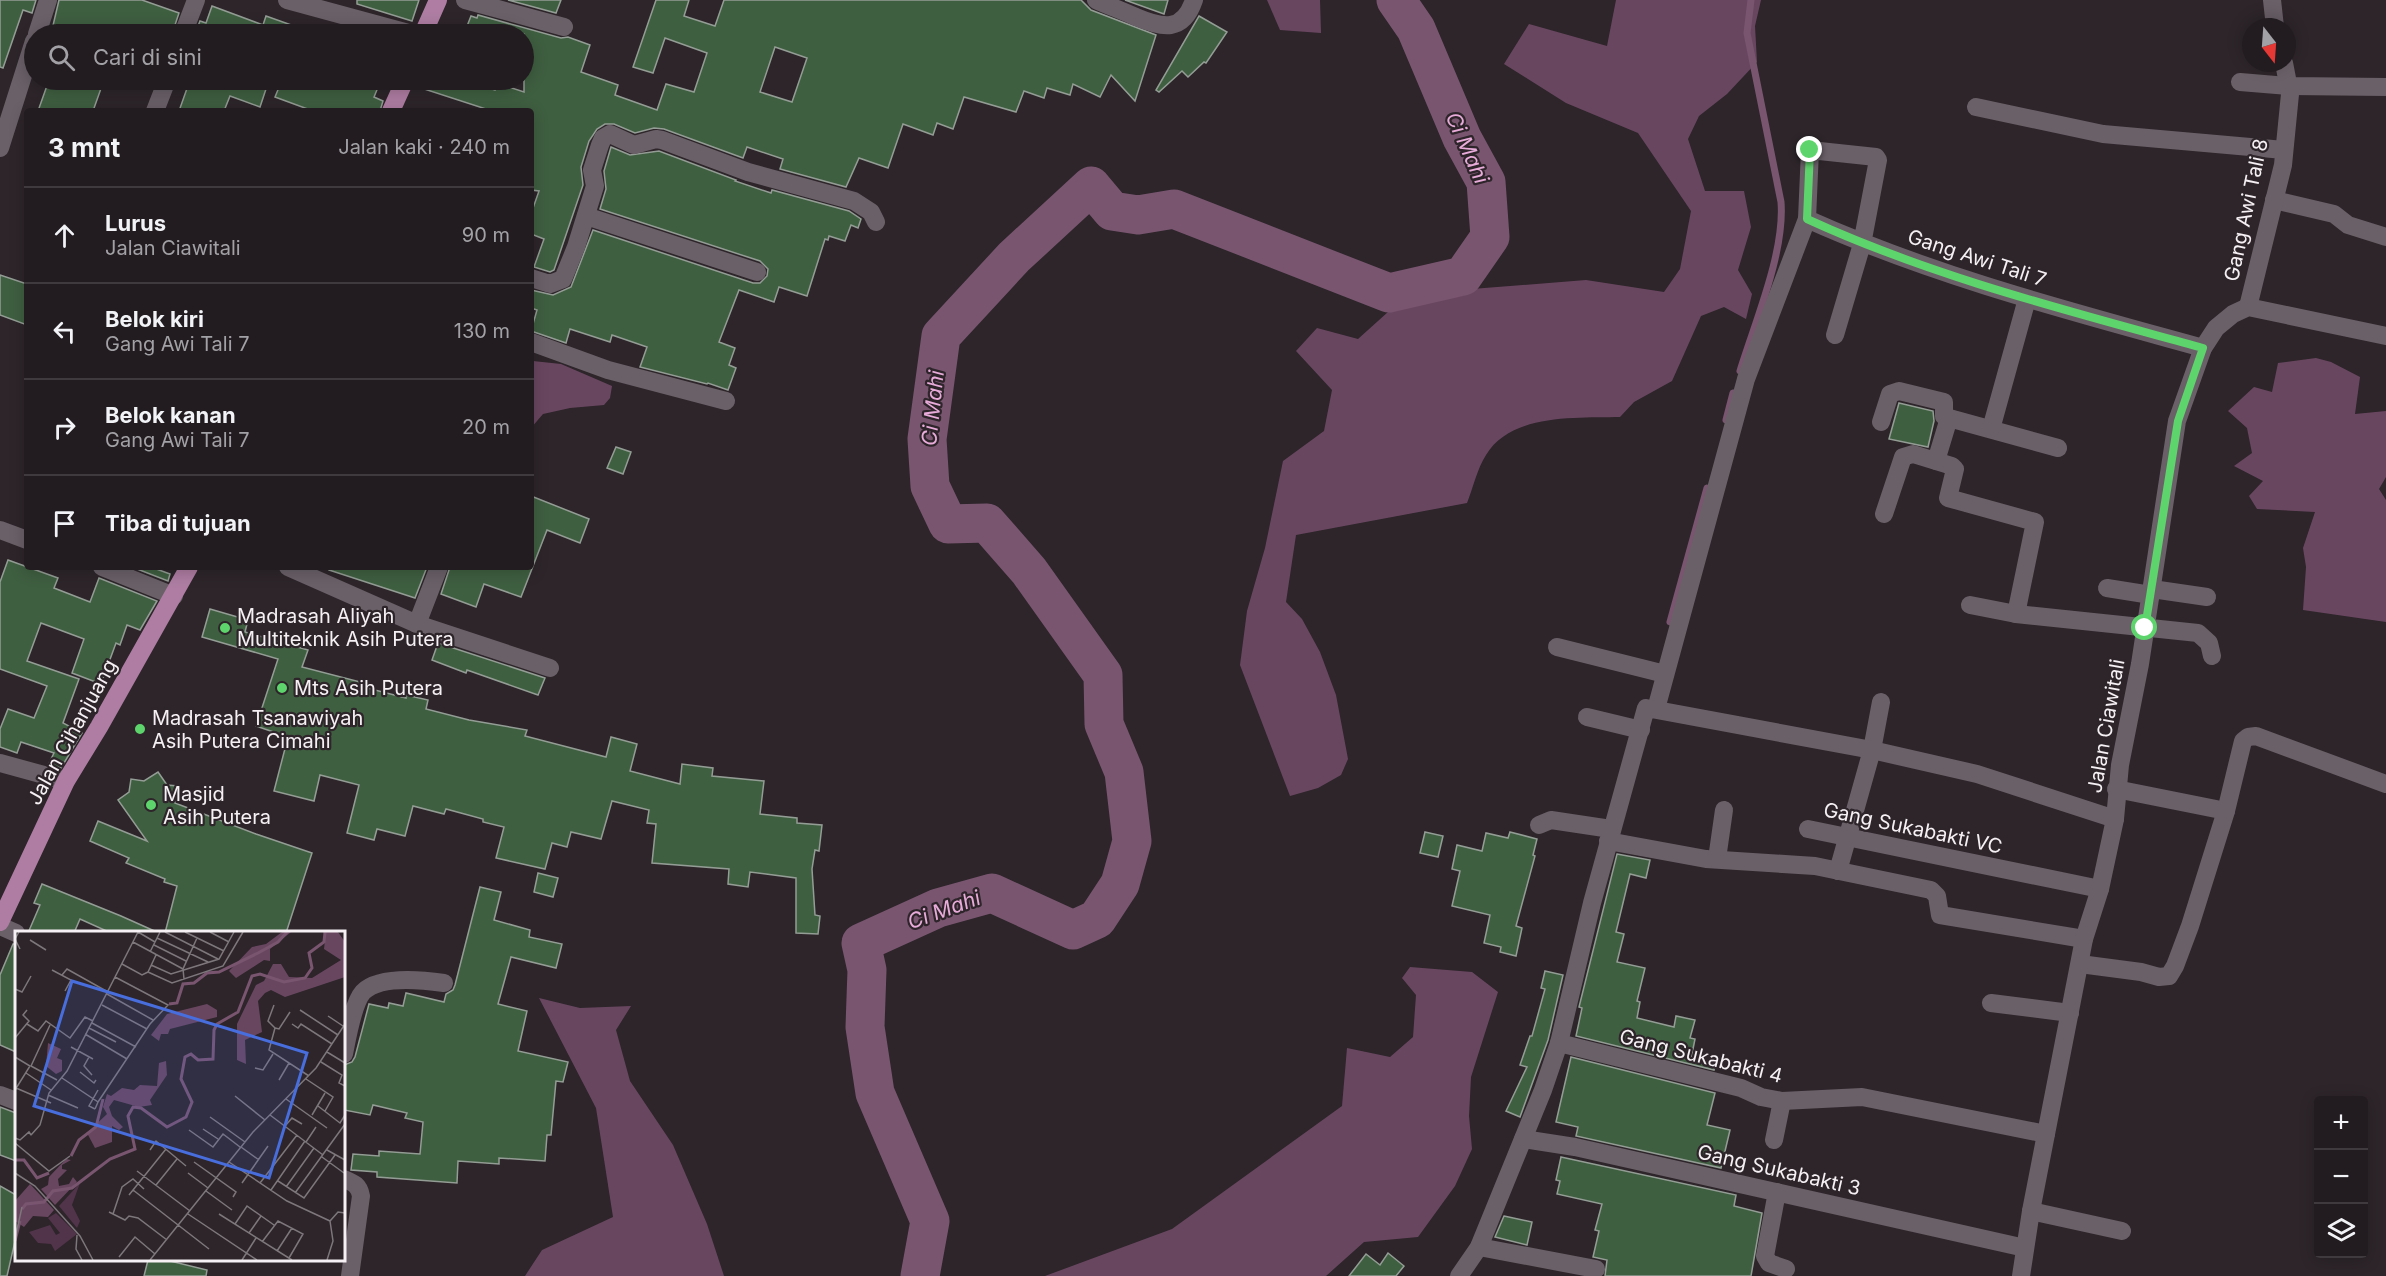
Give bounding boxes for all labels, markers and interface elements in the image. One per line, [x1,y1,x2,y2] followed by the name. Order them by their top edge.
[2242,18,2296,72] north arrow
[24,24,534,90] search box
[45,41,78,74] icon: search
[93,44,202,70] text: Cari di sini
[1441,108,1495,188] water label: Ci Mahi
[48,132,120,163] text: 3 mnt
[338,135,510,159] text: Jalan kaki · 240 m
[1796,136,1822,162] route end
[2219,136,2273,284] street label: Gang Awi Tali 8
[105,210,166,236] text: Lurus
[48,219,81,252] icon: ahead
[462,223,510,247] text: 90 m
[1905,224,2049,292] street label: Gang Awi Tali 7
[105,236,241,260] text: Jalan Ciawitali
[105,306,204,332] text: Belok kiri
[48,315,81,348] icon: left
[454,319,510,343] text: 130 m
[105,332,249,356] text: Gang Awi Tali 7
[916,368,949,447] water label: Ci Mahi
[105,402,236,428] text: Belok kanan
[48,411,81,444] icon: right
[462,415,510,439] text: 20 m
[105,428,249,452] text: Gang Awi Tali 7
[48,507,81,540] icon: arrive
[105,510,251,536] text: Tiba di tujuan
[237,604,454,651] place label: Madrasah Aliyah Multiteknik Asih Putera
[2131,614,2157,640] route start
[218,621,232,635] marker: Madrasah Aliyah Multiteknik Asih Putera
[22,655,122,809] street label: Jalan Cihanjuang
[2082,657,2130,795] street label: Jalan Ciawitali
[294,676,443,700] place label: Mts Asih Putera
[275,681,289,695] marker: Mts Asih Putera
[152,706,363,753] place label: Madrasah Tsanawiyah Asih Putera Cimahi
[133,722,147,736] marker: Madrasah Tsanawiyah Asih Putera Cimahi
[163,782,271,829] place label: Masjid Asih Putera
[1821,797,2005,859] street label: Gang Sukabakti VC
[144,798,158,812] marker: Masjid Asih Putera
[904,885,985,934] water label: Ci Mahi
[15,931,345,1261] inset map
[1617,1024,1785,1088] street label: Gang Sukabakti 4
[2314,1096,2368,1258] map controls
[2314,1096,2368,1150] button: +
[1695,1140,1863,1200] street label: Gang Sukabakti 3
[2314,1150,2368,1204] button: −
[2314,1204,2368,1258] button: layers

